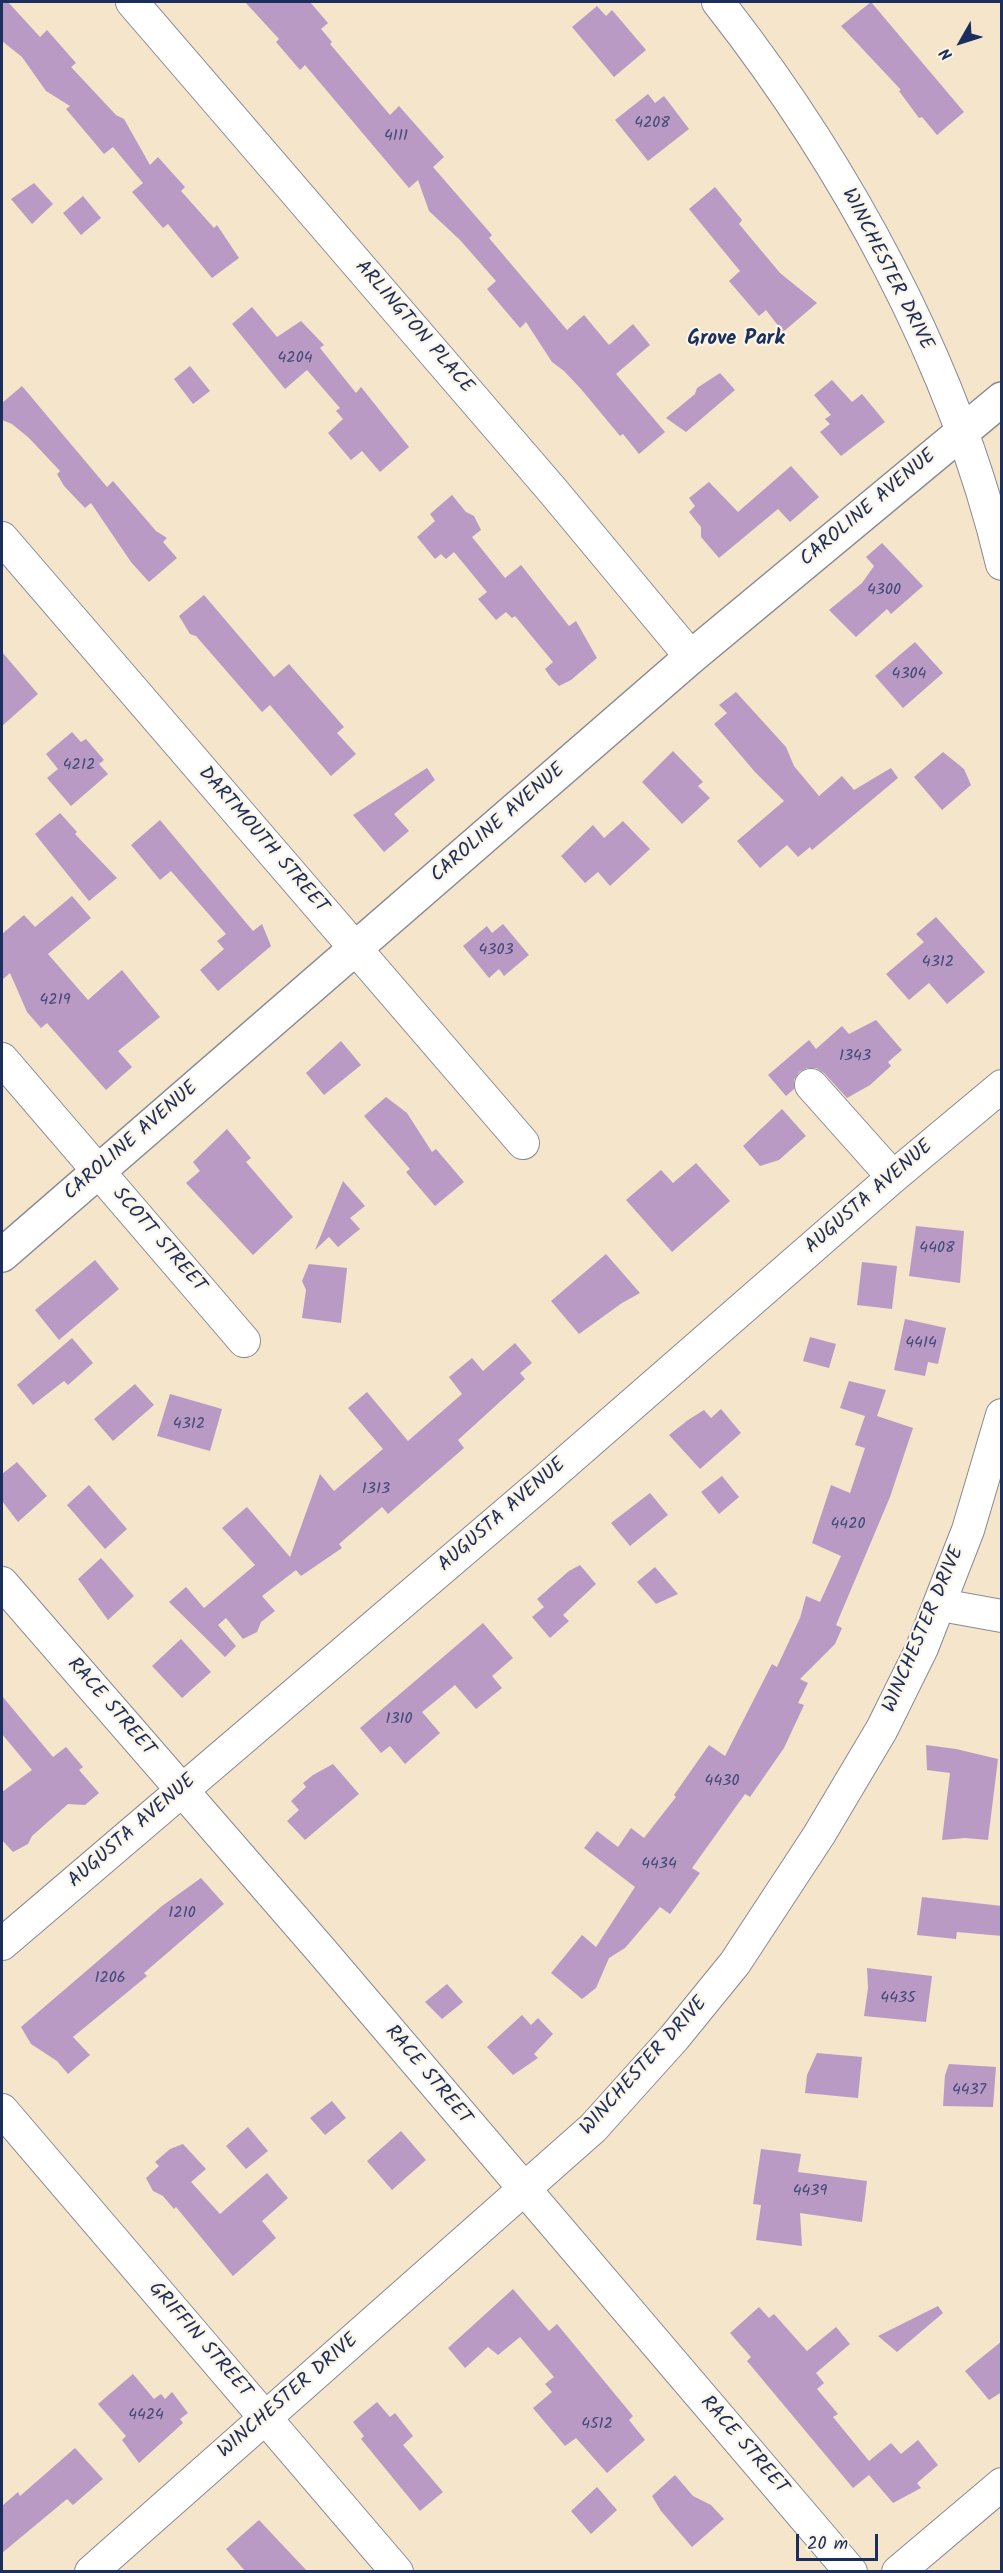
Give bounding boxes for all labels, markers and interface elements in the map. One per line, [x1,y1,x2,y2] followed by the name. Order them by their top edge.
[931,12,991,72] north arrow
[934,42,960,65] text: N
[634,114,670,134] house number: 4208
[384,127,408,147] house number: 4111
[835,185,937,355] street label: WINCHESTER DRIVE
[349,256,477,400] street label: ARLINGTON PLACE
[687,327,785,353] district label: Grove Park
[278,349,312,369] house number: 4204
[796,445,942,573] street label: CAROLINE AVENUE
[867,581,901,601] house number: 4300
[892,665,926,685] house number: 4304
[63,756,95,776] house number: 4212
[427,759,571,889] street label: CAROLINE AVENUE
[192,763,332,919] street label: DARTMOUTH STREET
[478,941,514,961] house number: 4303
[922,953,954,973] house number: 4312
[40,991,70,1011] house number: 4219
[839,1047,871,1067] house number: 1343
[60,1077,204,1207] street label: CAROLINE AVENUE
[801,1136,939,1260] street label: AUGUSTA AVENUE
[106,1184,210,1298] street label: SCOTT STREET
[919,1239,955,1259] house number: 4408
[905,1334,937,1354] house number: 4414
[173,1415,205,1435] house number: 4312
[434,1454,572,1578] street label: AUGUSTA AVENUE
[362,1480,390,1500] house number: 1313
[831,1515,865,1535] house number: 4420
[879,1543,971,1717] street label: WINCHESTER DRIVE
[61,1654,159,1762] street label: RACE STREET
[385,1710,413,1730] house number: 1310
[64,1770,202,1894] street label: AUGUSTA AVENUE
[705,1772,739,1792] house number: 4430
[641,1855,677,1875] house number: 4434
[168,1904,196,1924] house number: 1210
[94,1969,126,1989] house number: 1206
[880,1989,916,2009] house number: 4435
[576,1993,714,2141] street label: WINCHESTER DRIVE
[378,2021,476,2131] street label: RACE STREET
[952,2081,986,2101] house number: 4437
[793,2182,827,2202] house number: 4439
[142,2278,256,2404] street label: GRIFFIN STREET
[214,2329,364,2465] street label: WINCHESTER DRIVE
[694,2392,792,2500] street label: RACE STREET
[128,2406,164,2426] house number: 4424
[581,2415,613,2435] house number: 4512
[799,2522,882,2560] scale bar
[807,2530,848,2559] text: 20 m

